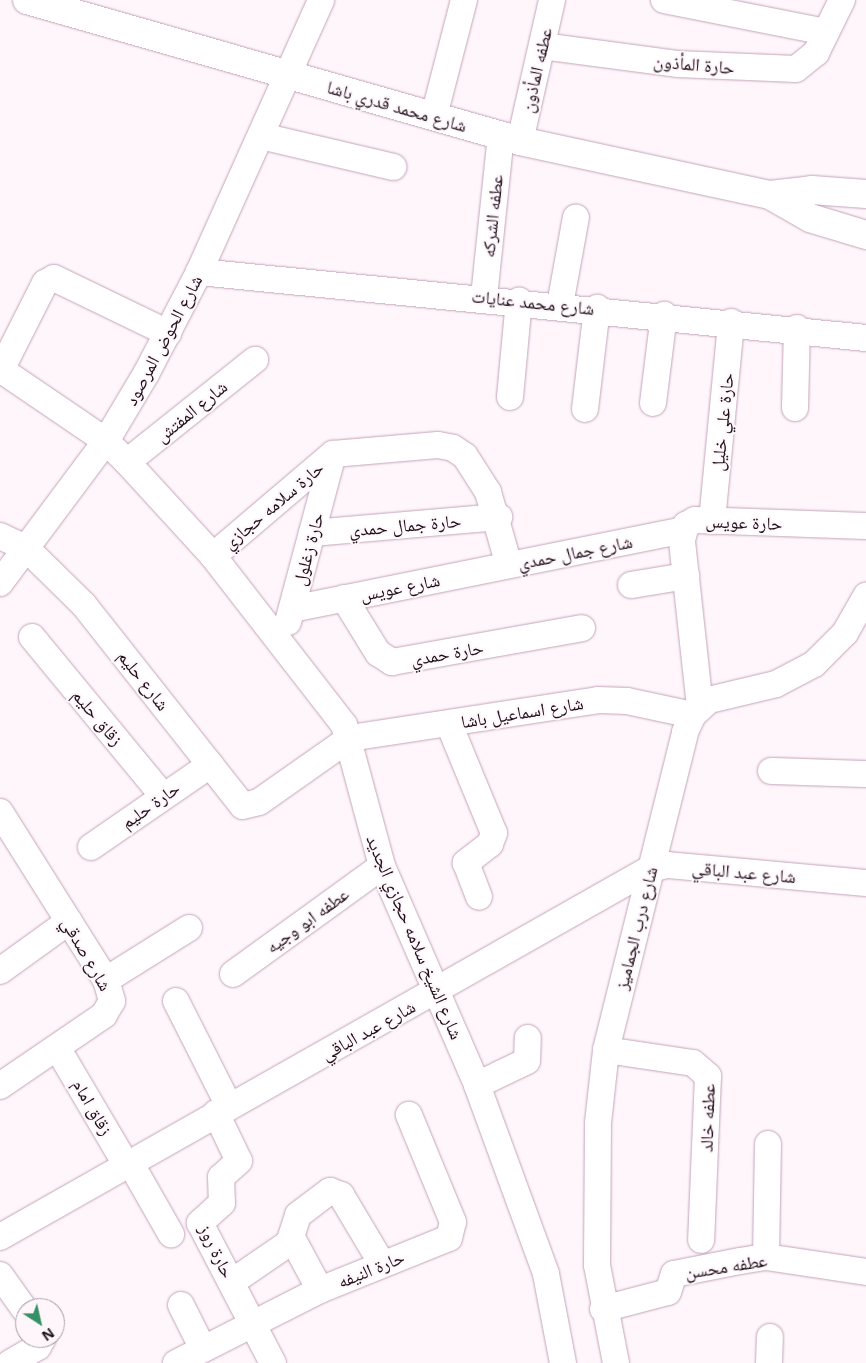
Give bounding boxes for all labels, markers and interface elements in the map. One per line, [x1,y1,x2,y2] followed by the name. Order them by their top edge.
[516,25,556,115] street label: عطفه المأذون
[652,50,736,78] street label: حارة المأذون
[325,76,469,136] street label: شارع محمد قدري باشا
[477,174,507,258] street label: عطفه الشركه
[120,271,206,409] street label: شارع الحوض المرصود
[471,285,595,319] street label: شارع محمد عنايات
[706,372,738,472] street label: حارة علي خليل
[151,375,231,447] street label: شارع المفتش
[218,457,328,553] street label: حارة سلامه حجازي
[348,509,462,541] street label: حارة جمال حمدي
[288,510,328,588] street label: حارة زغلول
[705,510,783,534] street label: حارة عويس
[516,530,634,574] street label: شارع جمال حمدي
[358,569,442,605] street label: شارع عويس
[409,636,485,670] street label: حارة حمدي
[114,645,174,715] street label: شارع حليم
[68,684,128,750] street label: زقاق حليم
[459,692,585,732] street label: شارع اسماعيل باشا
[116,777,184,833] street label: حارة حليم
[362,832,468,1042] street label: شارع الشيخ سلامه حجازي الجديد
[691,857,797,887] street label: شارع عبد الباقي
[610,864,662,992] street label: شارع درب الجماميز
[261,883,353,957] street label: عطفه ابو وجيه
[57,913,117,995] street label: شارع صدقي
[317,995,419,1065] street label: شارع عبد الباقي
[68,1075,118,1139] street label: زقاق امام
[695,1083,719,1153] street label: عطفه خالد
[195,1221,239,1281] street label: حارة روز
[335,1246,407,1292] street label: حارة النيفه
[683,1249,769,1283] street label: عطفه محسن
[15,1298,65,1348] north arrow
[38,1324,58,1346] text: N

